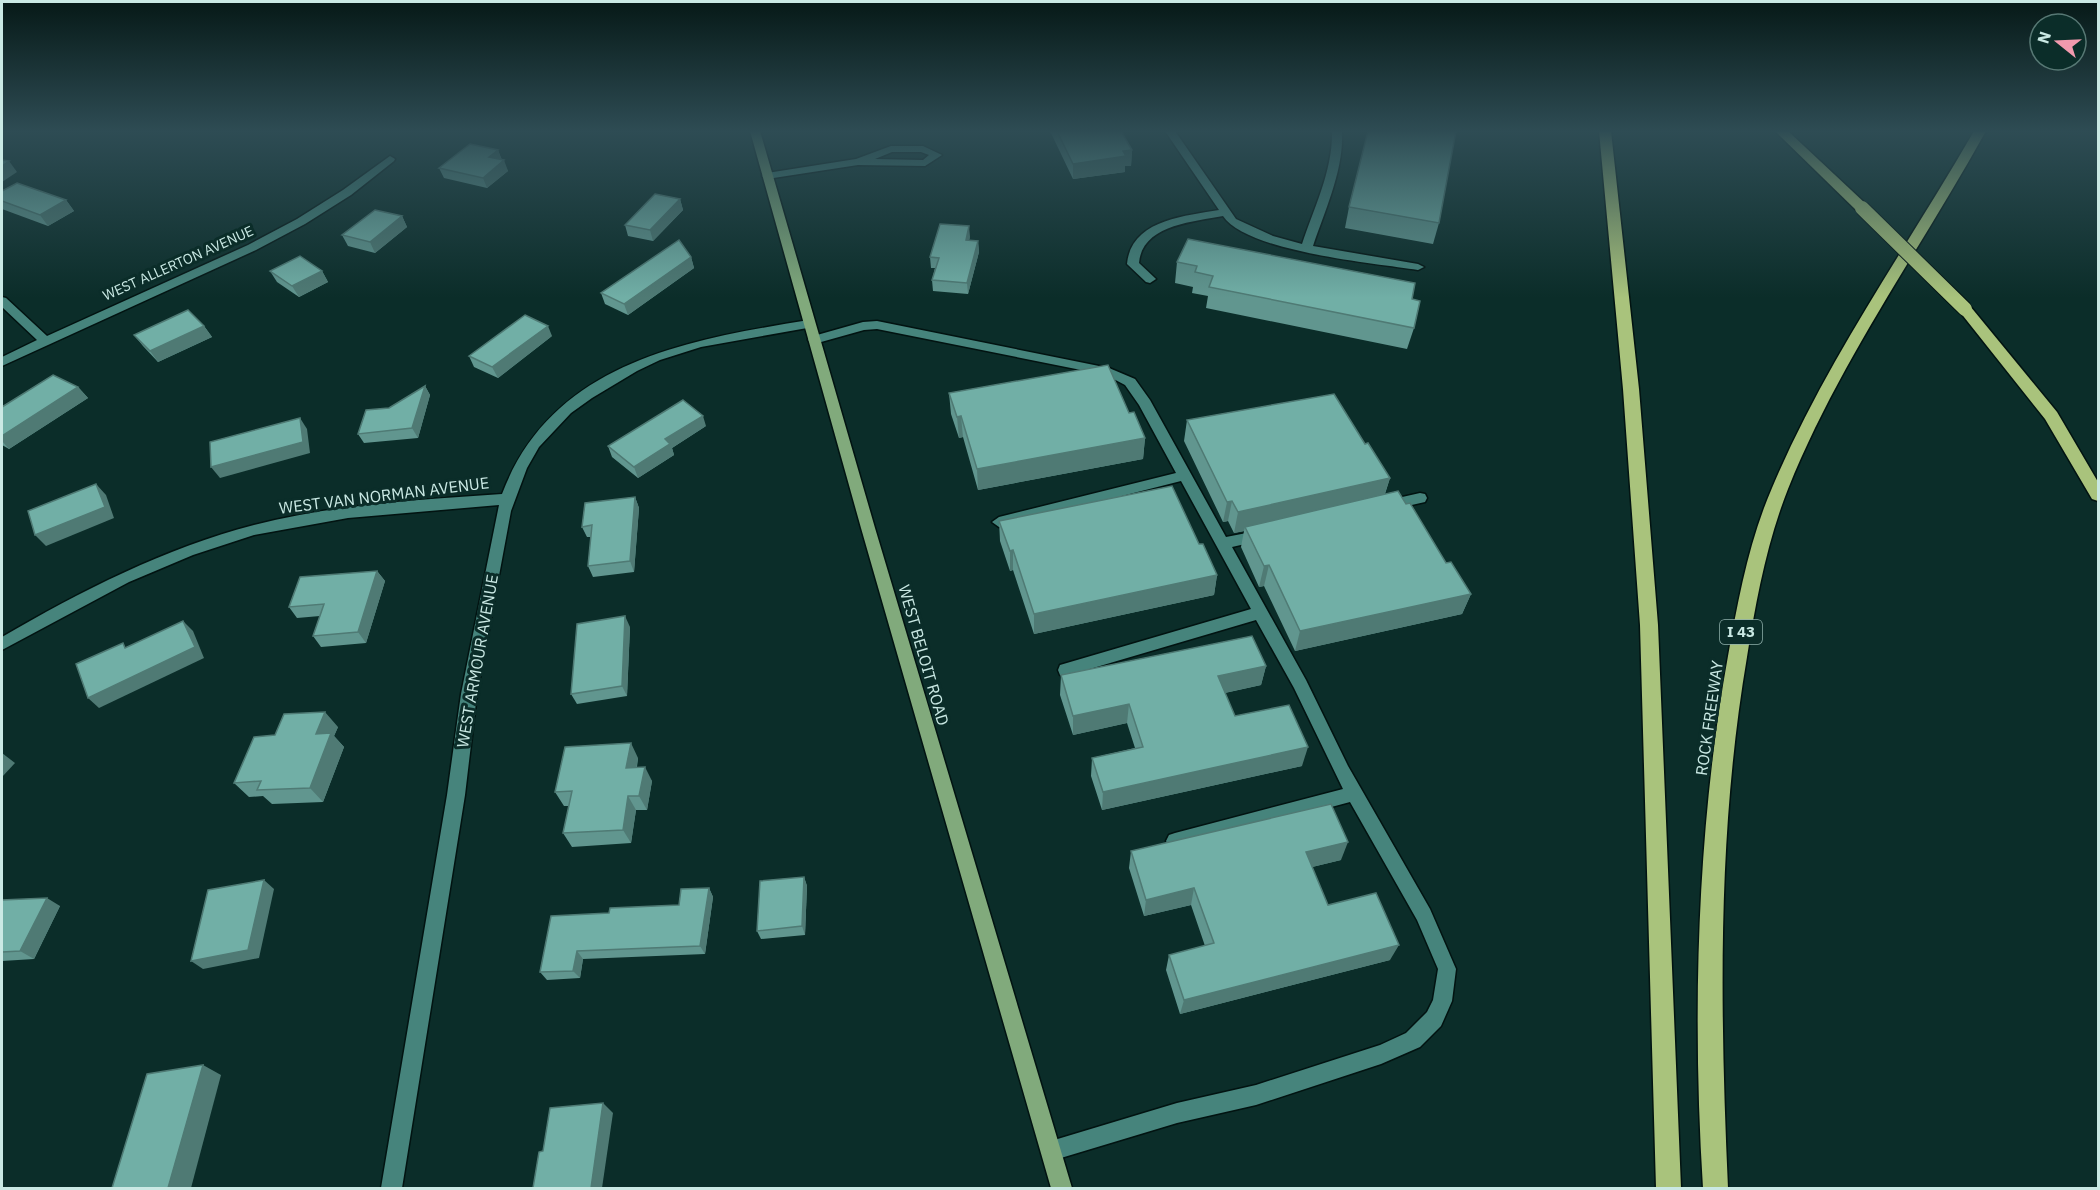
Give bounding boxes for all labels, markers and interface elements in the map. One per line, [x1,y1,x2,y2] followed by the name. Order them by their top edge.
[2028,12,2088,72] north arrow
[2032,29,2055,46] text: N
[100,222,256,304] street label: WEST ALLERTON AVENUE
[278,472,490,518] street label: WEST VAN NORMAN AVENUE
[452,573,502,749] street label: WEST ARMOUR AVENUE
[894,582,954,728] street label: WEST BELOIT ROAD
[1720,620,1762,644] road number: I 43
[1691,659,1727,777] street label: ROCK FREEWAY

